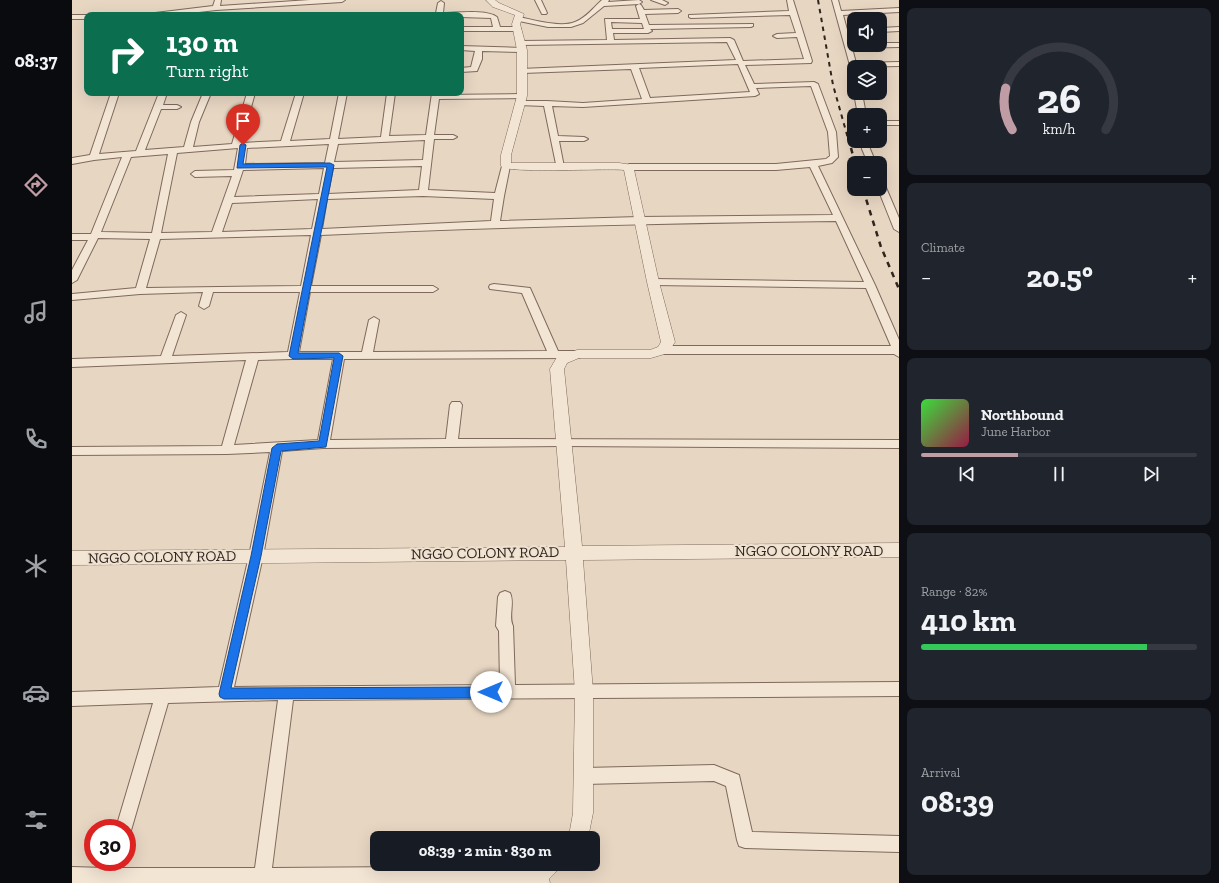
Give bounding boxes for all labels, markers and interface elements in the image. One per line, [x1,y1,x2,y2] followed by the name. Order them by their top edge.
[847,12,887,196] map controls
[847,12,887,52] button: sound
[166,26,238,59] text: 130 m
[100,28,152,80] icon: right
[14,50,58,72] text: 08:37
[166,60,248,82] text: Turn right
[847,60,887,100] button: layers
[1037,73,1081,123] text: 26
[226,104,260,145] pin
[847,108,887,148] button: +
[232,110,254,132] icon: arrive
[1043,120,1075,137] text: km/h
[847,156,887,196] button: −
[22,171,50,199] icon: directions
[921,240,965,255] text: Climate
[1026,259,1093,295] text: 20.5°
[921,264,931,291] text: −
[1188,264,1197,291] text: +
[22,298,50,326] icon: music
[981,406,1064,424] text: Northbound
[981,424,1051,439] text: June Harbor
[22,425,50,453] icon: phone
[956,463,978,485] icon: previous
[1048,463,1070,485] icon: pause
[1140,463,1162,485] icon: next
[735,542,883,560] street label: NGGO COLONY ROAD
[411,543,559,563] street label: NGGO COLONY ROAD
[88,547,236,567] street label: NGGO COLONY ROAD
[22,552,50,580] icon: climate
[921,584,987,599] text: Range · 82%
[921,603,1016,639] text: 410 km
[470,671,512,713] position arrow
[22,679,50,707] icon: car
[921,765,960,780] text: Arrival
[921,784,994,820] text: 08:39
[22,806,50,834] icon: filters
[84,819,136,871] speed limit sign: 30
[419,842,551,860] text: 08:39 · 2 min · 830 m

